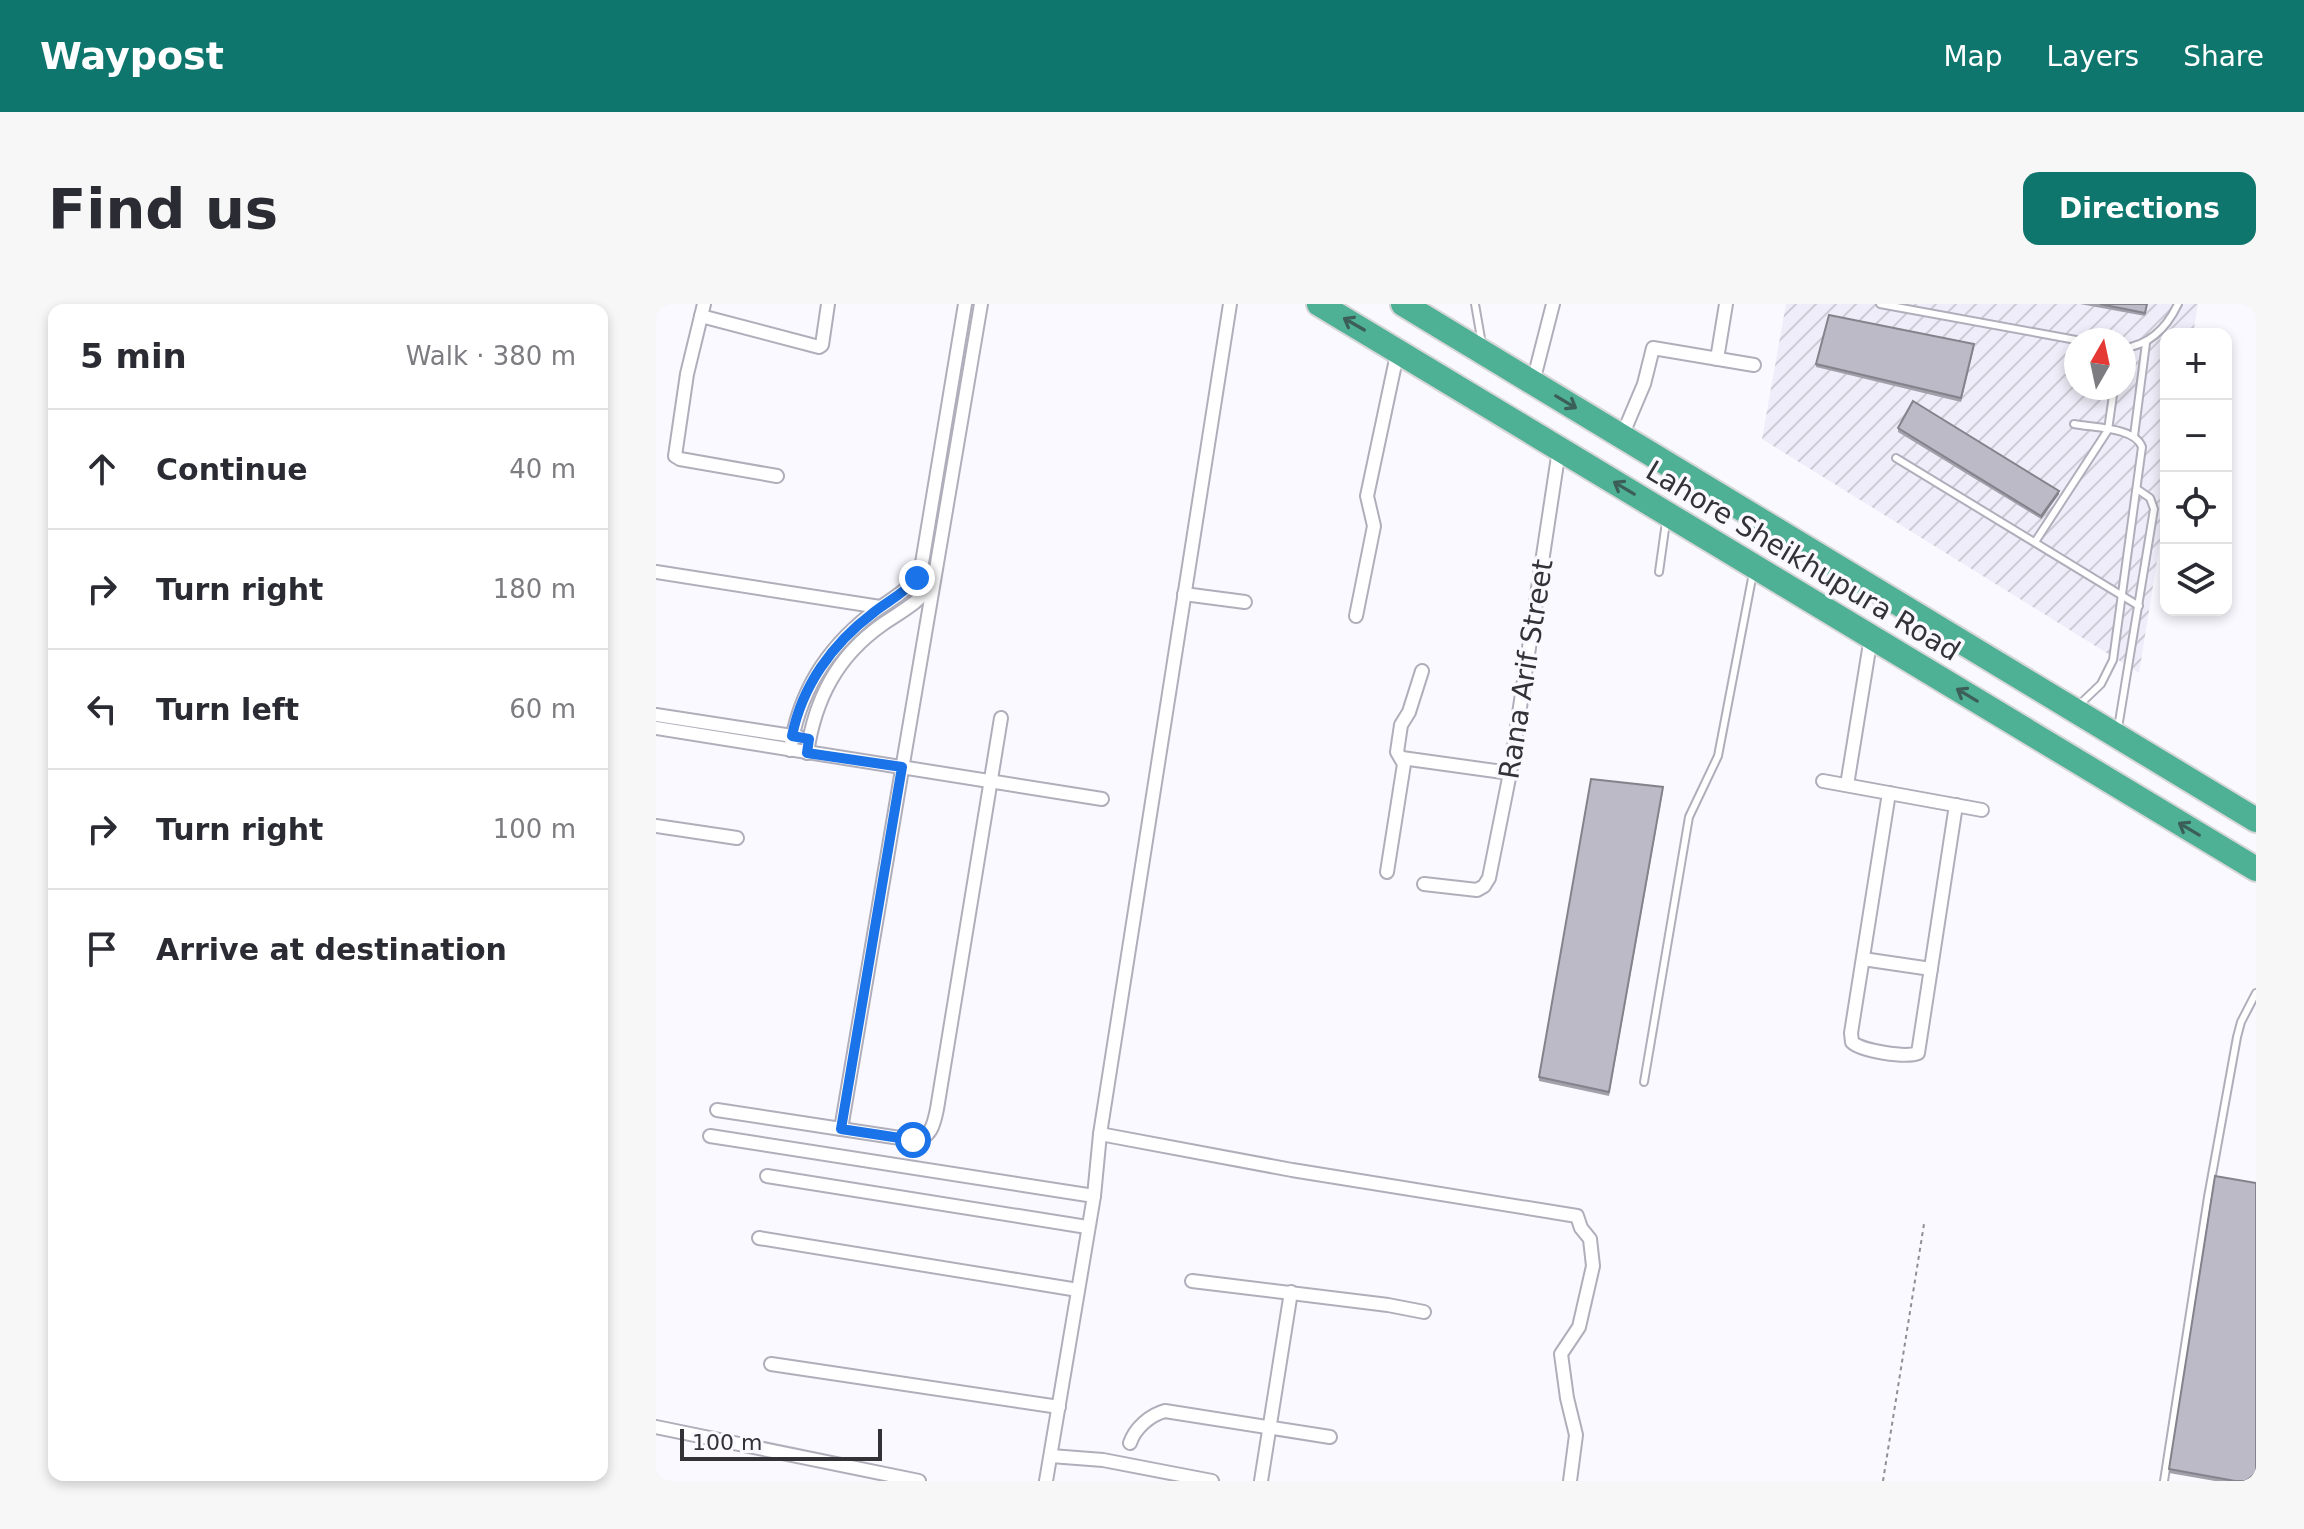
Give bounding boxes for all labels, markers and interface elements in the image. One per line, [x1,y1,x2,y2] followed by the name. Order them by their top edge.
[40,34,224,78] text: Waypost
[1943,40,2003,73] text: Map
[2047,40,2139,73] text: Layers
[2183,40,2264,73] text: Share
[2023,172,2256,245] button: Directions
[48,176,278,241] text: Find us
[1343,316,1366,332] one-way arrow
[2064,328,2136,400] north arrow
[2160,328,2232,616] map controls
[2160,328,2232,400] button: +
[80,336,187,376] text: 5 min
[406,341,576,371] text: Walk · 380 m
[1554,395,1577,411] one-way arrow
[2160,400,2232,472] button: −
[80,447,124,491] icon: ahead
[156,452,308,487] text: Continue
[509,454,576,484] text: 40 m
[1640,454,1966,668] street label: Lahore Sheikhupura Road
[2160,472,2232,544] button: locate
[1613,480,1636,496] one-way arrow
[2160,544,2232,616] button: layers
[1492,557,1560,781] street label: Rana Arif Street
[899,560,935,596] route end
[80,567,124,611] icon: right
[156,572,323,607] text: Turn right
[493,574,576,604] text: 180 m
[1956,686,1979,702] one-way arrow
[80,687,124,731] icon: left
[156,692,299,727] text: Turn left
[509,694,576,724] text: 60 m
[80,807,124,851] icon: right
[156,812,323,847] text: Turn right
[493,814,576,844] text: 100 m
[2178,821,2201,837] one-way arrow
[80,927,124,971] icon: arrive
[156,932,507,967] text: Arrive at destination
[895,1122,931,1158] route start
[680,1425,882,1461] scale bar
[692,1430,762,1455] text: 100 m

